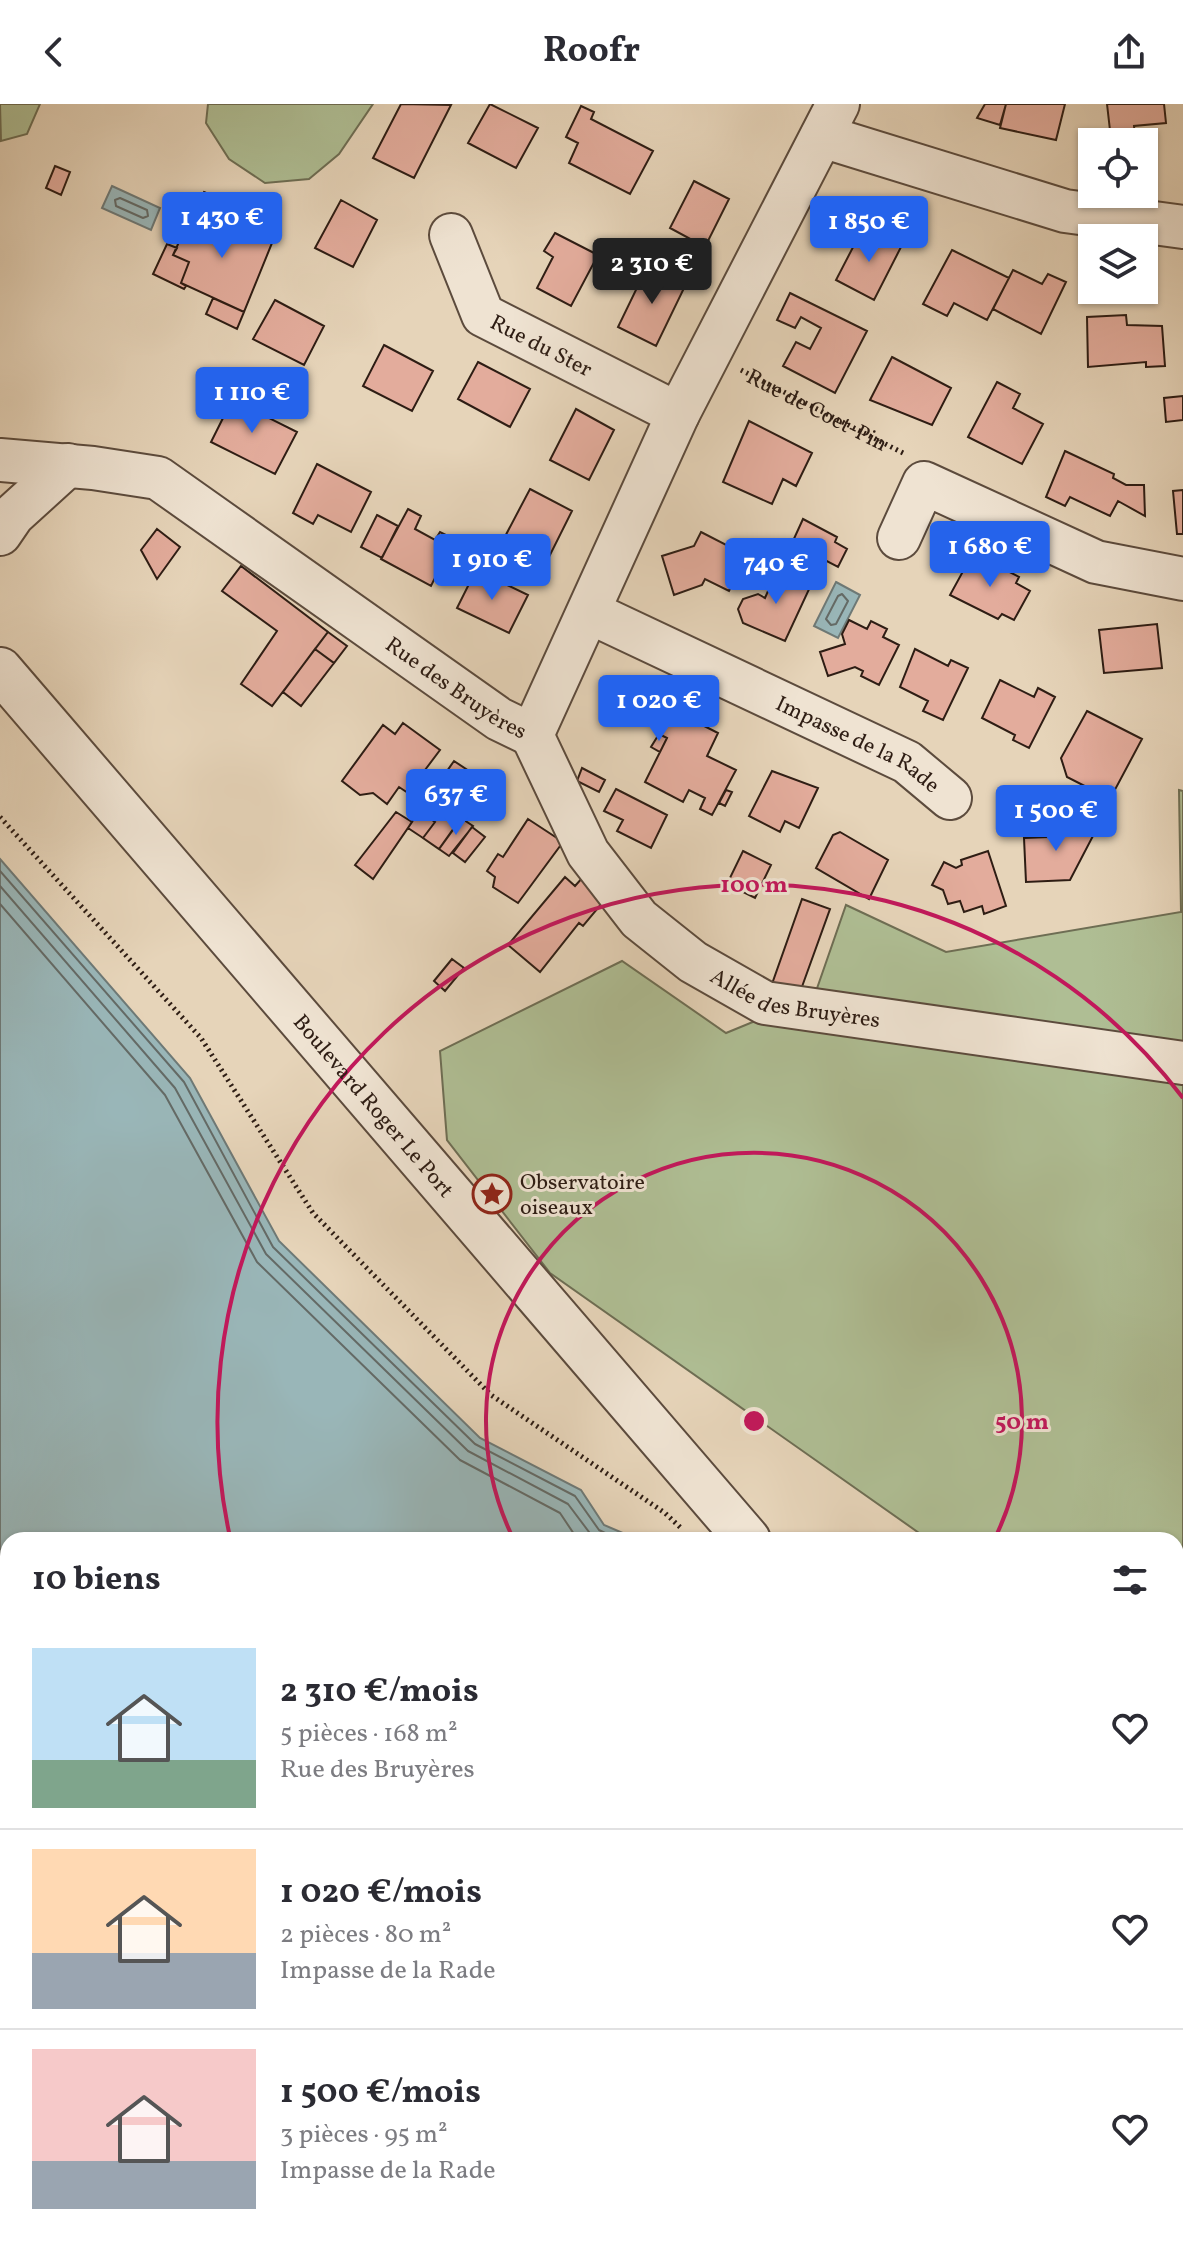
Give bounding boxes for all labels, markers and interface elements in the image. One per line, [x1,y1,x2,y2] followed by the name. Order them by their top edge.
[543,27,640,77] text: Roofr
[32,30,76,74] icon: back
[1107,30,1151,74] icon: share
[1078,128,1158,304] map controls
[1078,128,1158,208] button: locate
[148,192,296,260] pin: 1 430 €
[795,196,943,264] pin: 1 850 €
[180,200,264,236] text: 1 430 €
[828,204,910,240] text: 1 850 €
[1078,224,1158,304] button: layers
[578,238,726,306] pin: 2 310 €
[611,246,693,282] text: 2 310 €
[484,308,597,386] street label: Rue du Ster
[741,362,892,460] street label: Rue de Coet-Pin
[178,367,326,435] pin: 1 110 €
[214,375,290,411] text: 1 110 €
[916,521,1064,589] pin: 1 680 €
[948,529,1032,565] text: 1 680 €
[418,534,566,602] pin: 1 910 €
[720,538,832,606] pin: 740 €
[452,542,532,578] text: 1 910 €
[743,546,809,582] text: 740 €
[378,630,531,748] street label: Rue des Bruyères
[585,675,733,743] pin: 1 020 €
[616,683,702,719] text: 1 020 €
[770,689,946,801] street label: Impasse de la Rade
[400,769,512,837] pin: 637 €
[424,777,488,813] text: 637 €
[982,785,1130,853] pin: 1 500 €
[1014,793,1098,829] text: 1 500 €
[720,869,788,903] text: 100 m
[704,962,882,1037] street label: Allée des Bruyères
[285,1008,460,1206] street label: Boulevard Roger Le Port
[520,1168,645,1224] place label: Observatoire oiseaux
[471,1173,513,1215] place icon: Observatoire oiseaux
[995,1406,1049,1440] text: 50 m
[740,1407,768,1435] centre of rings
[32,1557,161,1604] text: 10 biens
[1108,1558,1152,1602] icon: filters
[280,1669,479,1716] text: 2 310 €/mois
[96,1680,192,1776] icon: home
[1108,1706,1152,1750] icon: heart
[280,1716,458,1752] text: 5 pièces · 168 m²
[280,1752,475,1788] text: Rue des Bruyères
[280,1870,482,1917] text: 1 020 €/mois
[96,1881,192,1977] icon: home
[1108,1907,1152,1951] icon: heart
[280,1917,451,1953] text: 2 pièces · 80 m²
[280,1953,496,1989] text: Impasse de la Rade
[280,2070,481,2117] text: 1 500 €/mois
[96,2081,192,2177] icon: home
[1108,2107,1152,2151] icon: heart
[280,2117,448,2153] text: 3 pièces · 95 m²
[280,2153,496,2189] text: Impasse de la Rade

